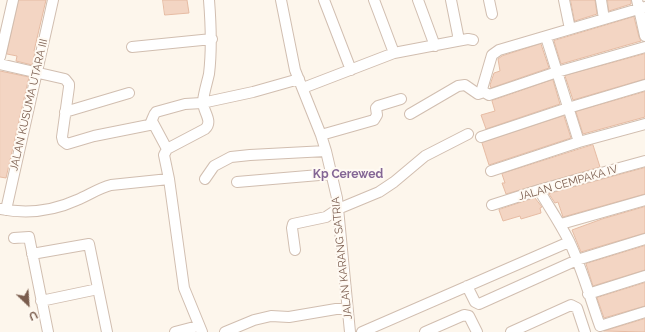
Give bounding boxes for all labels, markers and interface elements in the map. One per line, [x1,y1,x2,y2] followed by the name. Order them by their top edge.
[7,38,51,172] street label: JALAN KUSUMA UTARA III
[517,162,619,204] street label: JALAN CEMPAKA IV
[313,167,383,181] district label: Kp Cerewed
[329,196,355,320] street label: JALAN KARANG SATRIA
[8,284,48,324] north arrow
[27,308,40,323] text: U

